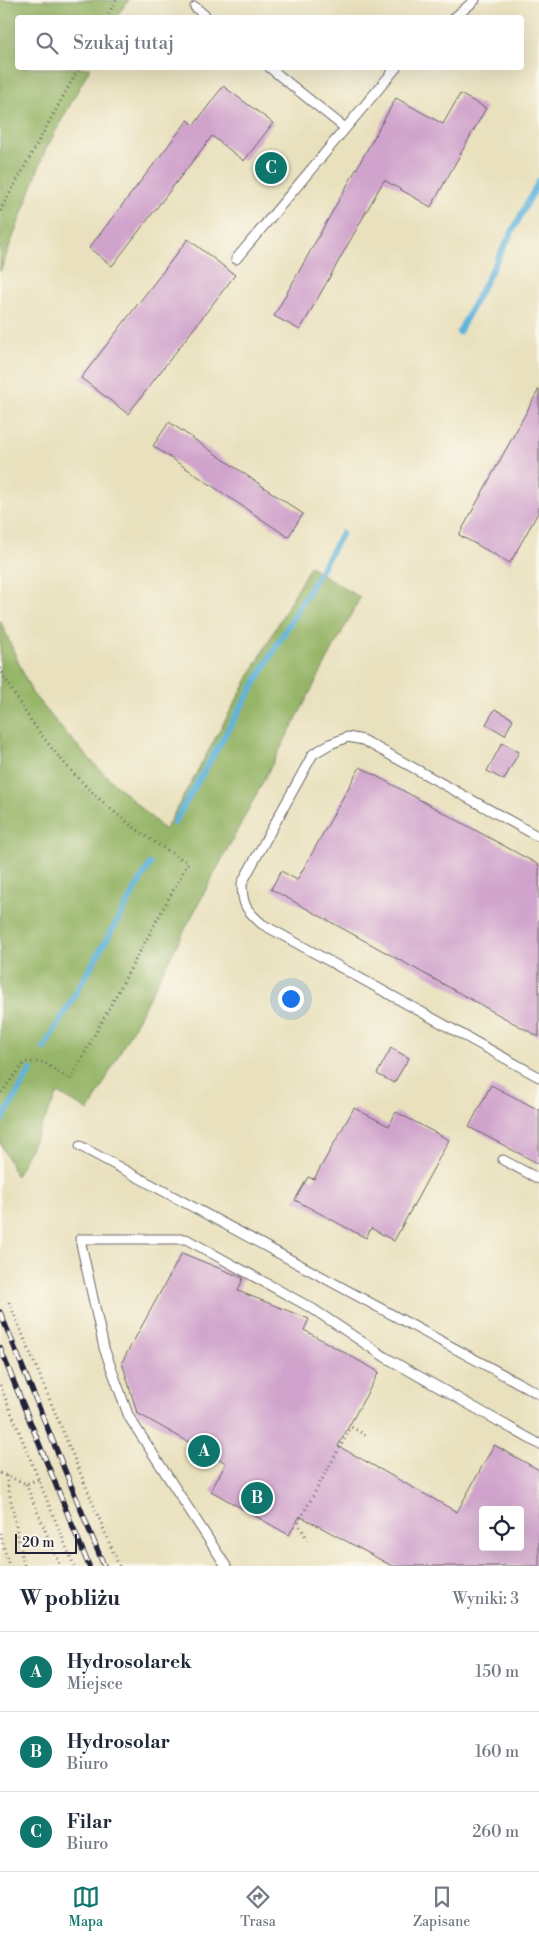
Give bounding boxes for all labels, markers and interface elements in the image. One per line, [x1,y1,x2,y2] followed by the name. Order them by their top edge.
[15,15,524,70] search box
[33,29,61,57] icon: search
[73,31,174,55] text: Szukaj tutaj
[255,149,287,187] pin: C
[278,986,304,1012] your location
[188,1432,220,1470] pin: A
[241,1479,273,1517] pin: B
[479,1506,524,1551] map controls
[479,1506,524,1551] button: locate
[15,1531,78,1554] scale bar
[22,1534,54,1552] text: 20 m
[20,1586,120,1612] text: W pobliżu
[453,1589,519,1609] text: Wyniki: 3
[67,1650,192,1674] text: Hydrosolarek
[30,1662,42,1682] text: A
[475,1662,519,1682] text: 150 m
[67,1674,123,1694] text: Miejsce
[67,1730,170,1754] text: Hydrosolar
[30,1742,42,1762] text: B
[475,1742,519,1762] text: 160 m
[67,1754,108,1774] text: Biuro
[67,1810,112,1834] text: Filar
[30,1822,42,1842] text: C
[472,1822,519,1842] text: 260 m
[67,1834,108,1854] text: Biuro
[69,1883,103,1931] tab: Mapa
[240,1883,276,1931] tab: Trasa
[413,1883,470,1931] tab: Zapisane

